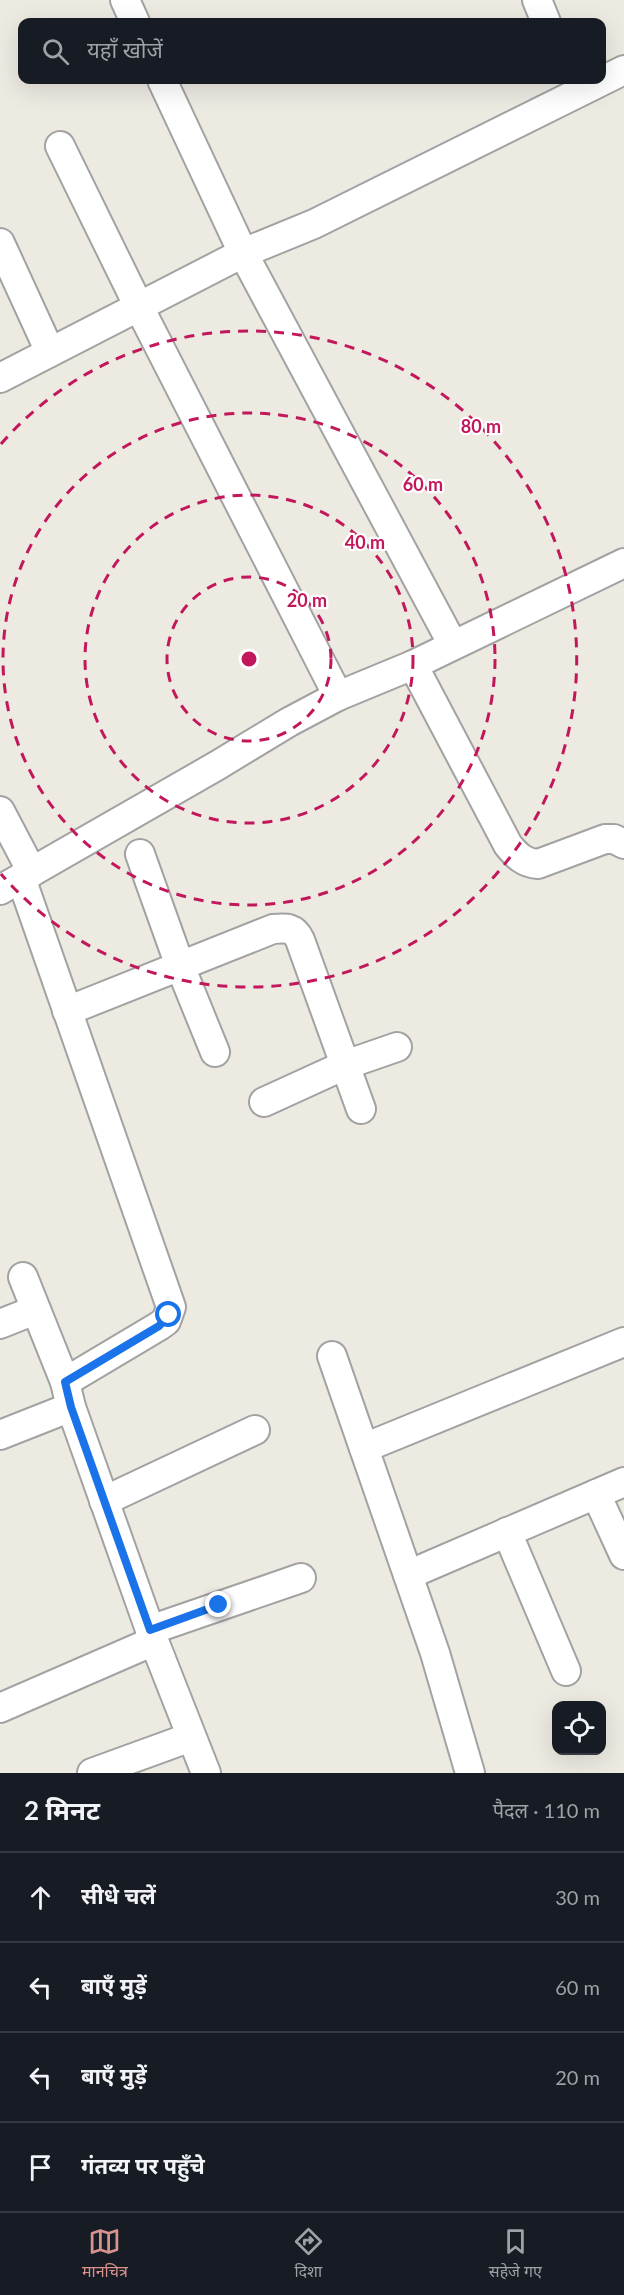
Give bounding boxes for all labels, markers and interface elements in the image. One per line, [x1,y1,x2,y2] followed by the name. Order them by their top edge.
[18,18,606,84] search box
[39,35,72,68] icon: search
[87,36,163,63] text: यहाँ खोजें
[461,415,501,437] text: 80 m
[403,473,443,495] text: 60 m
[345,531,385,553] text: 40 m
[287,589,327,611] text: 20 m
[239,649,259,669] centre of rings
[155,1301,181,1327] route start
[205,1591,231,1617] route end
[552,1701,606,1755] map controls
[552,1701,606,1755] button: locate
[24,1794,100,1826] text: 2 मिनट
[493,1798,600,1822] text: पैदल · 110 m
[24,1881,57,1914] icon: ahead
[81,1882,156,1909] text: सीधे चलें
[555,1885,600,1909] text: 30 m
[24,1971,57,2004] icon: left
[81,1972,147,1999] text: बाएँ मुड़ें
[555,1975,600,1999] text: 60 m
[24,2061,57,2094] icon: left
[81,2062,147,2089] text: बाएँ मुड़ें
[555,2065,600,2089] text: 20 m
[24,2151,57,2184] icon: arrive
[81,2152,205,2179] text: गंतव्य पर पहुँचे
[82,2225,128,2284] tab: मानचित्र
[292,2225,325,2284] tab: दिशा
[489,2225,542,2284] tab: सहेजे गए

